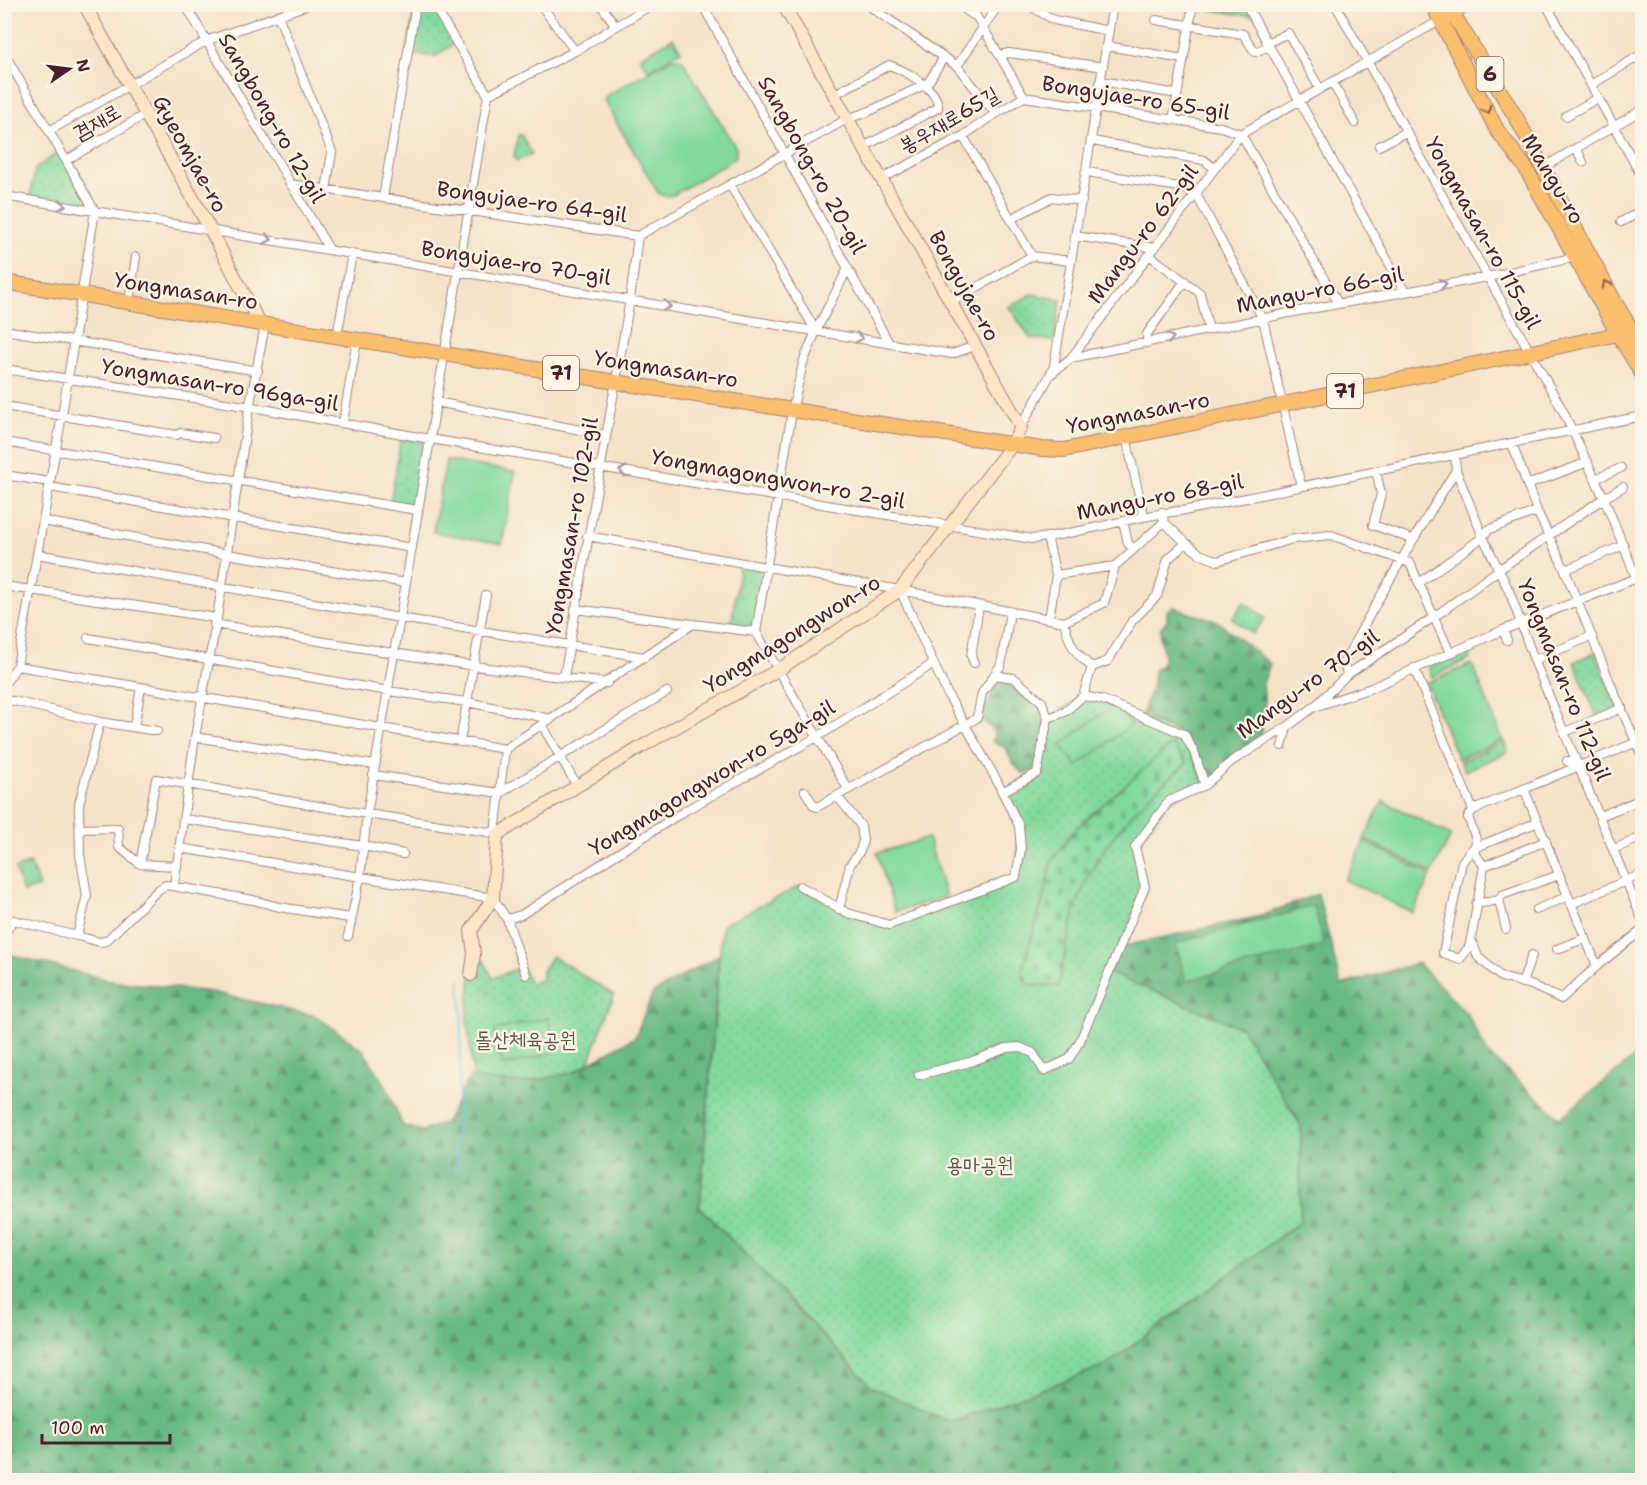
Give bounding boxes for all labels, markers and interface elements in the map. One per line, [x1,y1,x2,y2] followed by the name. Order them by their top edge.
[212,28,332,209] street label: Sangbong-ro 12-gil
[39,39,99,99] north arrow
[71,57,95,74] text: N
[1476,57,1504,91] road number: 6
[1040,69,1233,127] street label: Bongujae-ro 65-gil
[751,71,873,260] street label: Sangbong-ro 20-gil
[894,80,1004,160] street label: 봉우재로65길
[146,90,234,218] street label: Gyeomjae-ro
[68,97,126,147] street label: 겸재로
[1480,103,1491,114] one-way arrow
[1515,129,1591,229] street label: Mangu-ro
[1418,132,1548,335] street label: Yongmasan-ro 115-gil
[1081,158,1205,310] street label: Mangu-ro 62-gil
[435,175,630,229] street label: Bongujae-ro 64-gil
[58,199,67,211] one-way arrow
[922,226,1006,346] street label: Bongujae-ro
[262,232,272,245] one-way arrow
[419,234,614,292] street label: Bongujae-ro 70-gil
[1234,260,1407,320] street label: Mangu-ro 66-gil
[112,266,260,316] street label: Yongmasan-ro
[1438,278,1448,291] one-way arrow
[1602,280,1613,291] one-way arrow
[662,300,672,312] one-way arrow
[855,332,864,344] one-way arrow
[1164,332,1174,345] one-way arrow
[592,344,740,394] street label: Yongmasan-ro
[99,352,342,418] street label: Yongmasan-ro 96ga-gil
[543,356,579,390] road number: 71
[1327,374,1363,408] road number: 71
[1064,385,1212,441] street label: Yongmasan-ro
[539,414,605,637] street label: Yongmasan-ro 102-gil
[649,443,908,515] street label: Yongmagongwon-ro 2-gil
[618,465,628,477] one-way arrow
[1074,467,1247,527] street label: Mangu-ro 68-gil
[698,568,886,700] street label: Yongmagongwon-ro
[1511,575,1618,786] street label: Yongmasan-ro 112-gil
[1231,622,1386,745] street label: Mangu-ro 70-gil
[584,693,841,863] street label: Yongmagongwon-ro 5ga-gil
[475,1026,577,1054] park label: 돌산체육공원
[946,1151,1014,1179] park label: 용마공원
[42,1407,170,1445] scale bar
[51,1416,105,1440] text: 100 m

